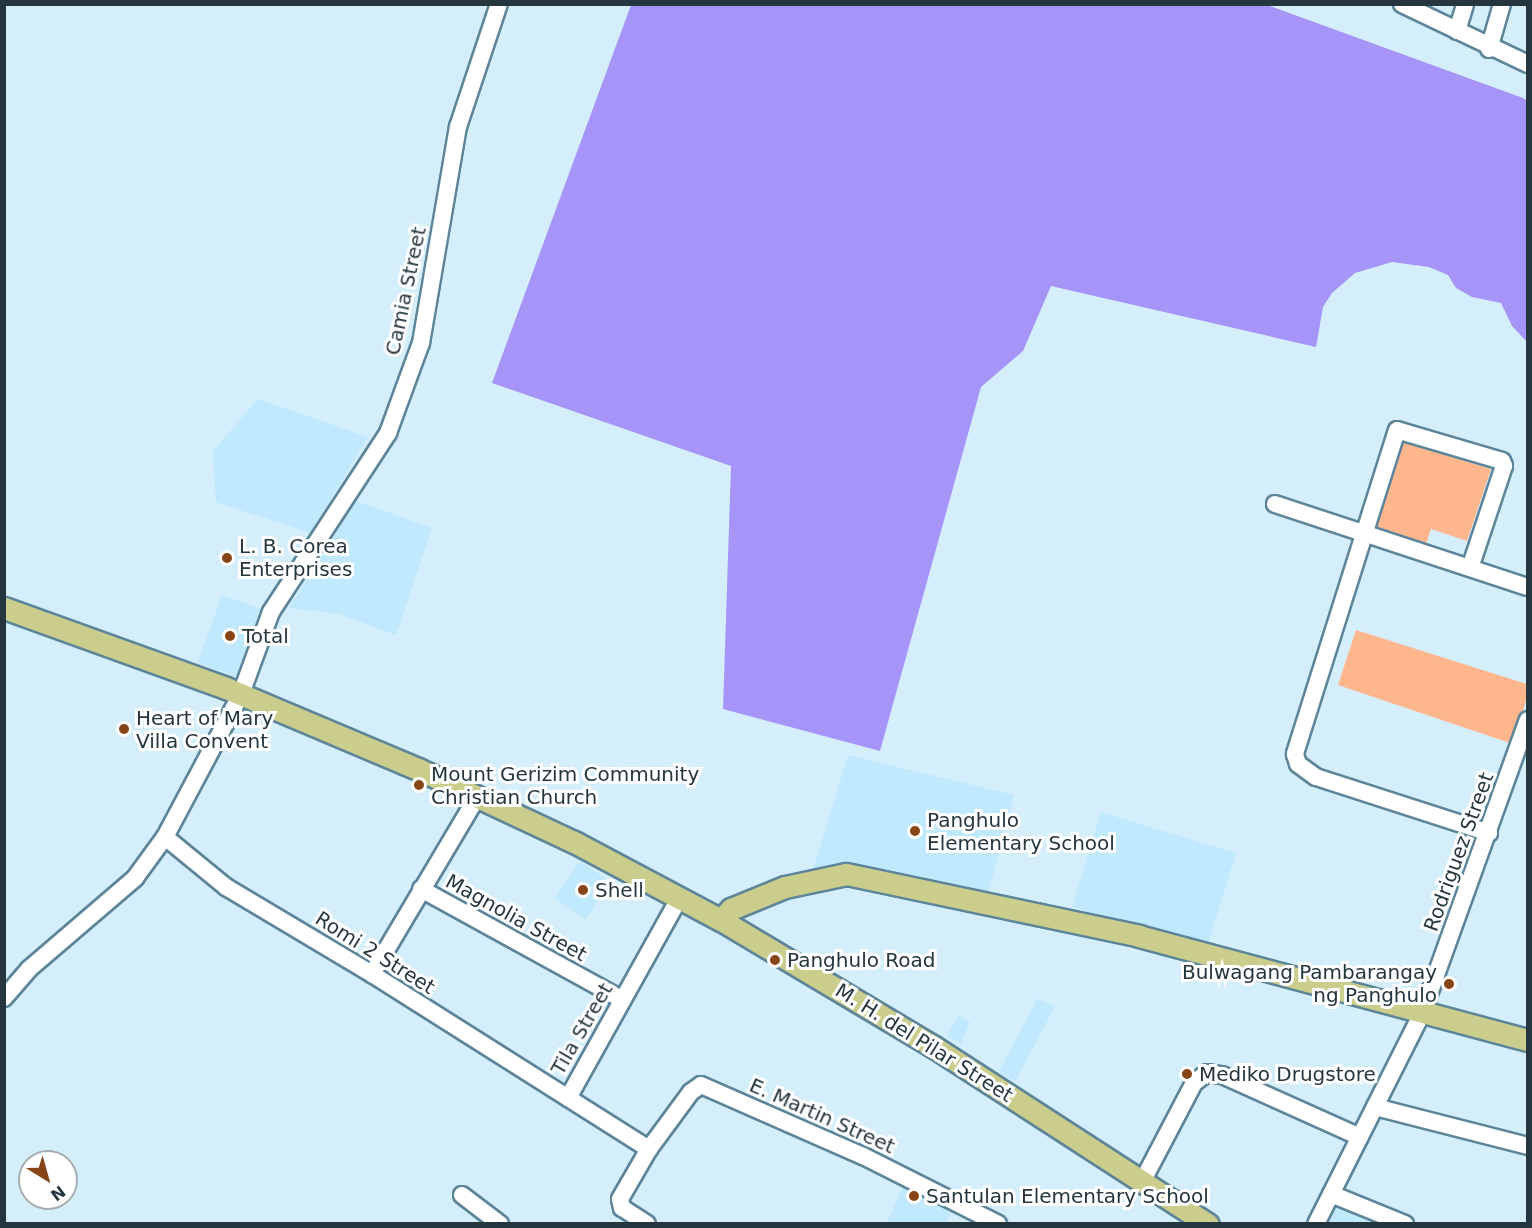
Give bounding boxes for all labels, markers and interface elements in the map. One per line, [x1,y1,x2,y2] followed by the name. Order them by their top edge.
[381,225,431,357] street label: Camia Street
[239,534,352,581] place label: L. B. Corea Enterprises
[220,551,234,565] marker: L. B. Corea Enterprises
[242,624,289,648] place label: Total
[223,629,237,643] marker: Total
[136,706,273,753] place label: Heart of Mary Villa Convent
[117,722,131,736] marker: Heart of Mary Villa Convent
[431,762,699,809] place label: Mount Gerizim Community Christian Church
[1419,769,1499,935] street label: Rodriguez Street
[412,778,426,792] marker: Mount Gerizim Community Christian Church
[927,808,1115,855] place label: Panghulo Elementary School
[908,824,922,838] marker: Panghulo Elementary School
[441,869,591,967] street label: Magnolia Street
[595,878,644,902] place label: Shell
[576,883,590,897] marker: Shell
[311,907,439,999] street label: Romi 2 Street
[787,948,935,972] place label: Panghulo Road
[768,953,782,967] marker: Panghulo Road
[1182,960,1437,1007] place label: Bulwagang Pambarangay ng Panghulo
[1442,977,1456,991] marker: Bulwagang Pambarangay ng Panghulo
[546,979,618,1079] street label: Tila Street
[831,979,1017,1107] street label: M. H. del Pilar Street
[1199,1062,1376,1086] place label: Mediko Drugstore
[1180,1067,1194,1081] marker: Mediko Drugstore
[746,1073,898,1159] street label: E. Martin Street
[18,1150,78,1210] north arrow
[47,1182,69,1205] text: N
[926,1184,1209,1208] place label: Santulan Elementary School
[907,1189,921,1203] marker: Santulan Elementary School

